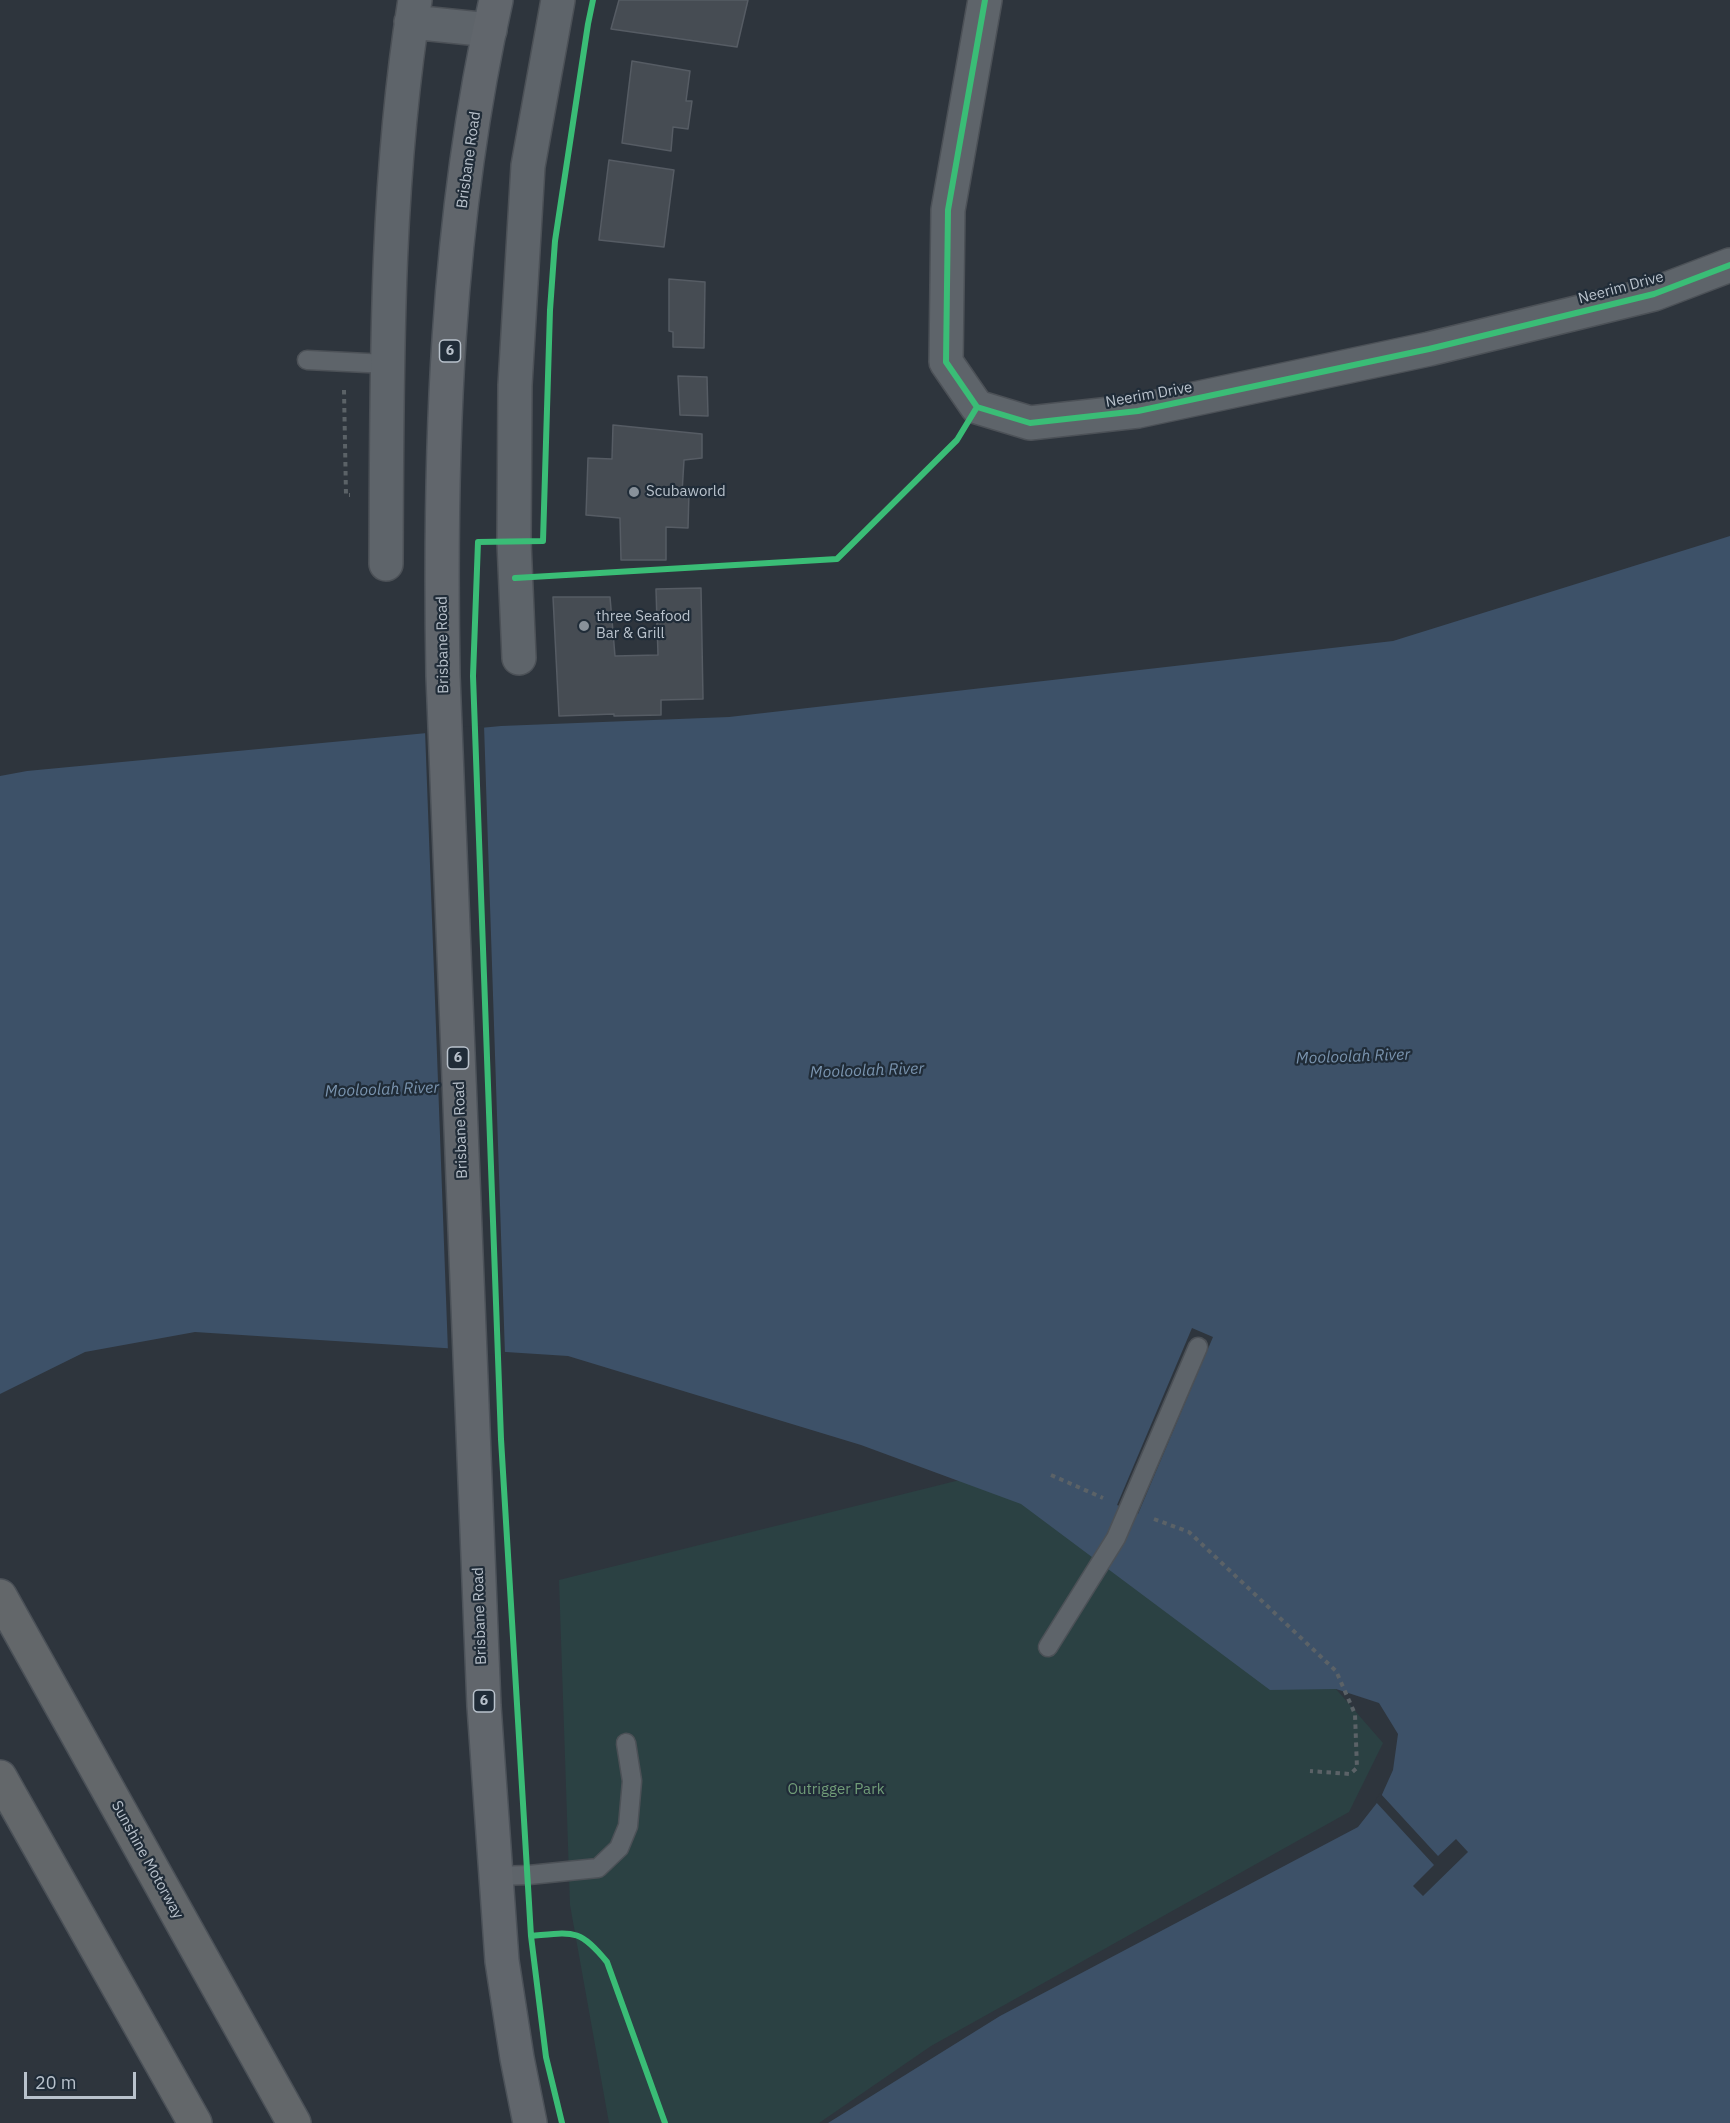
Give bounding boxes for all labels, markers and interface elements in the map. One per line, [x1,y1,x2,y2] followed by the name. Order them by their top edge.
[453,110,485,210] street label: Brisbane Road
[1576,268,1666,308] street label: Neerim Drive
[440,340,460,362] road number: 6
[1104,379,1194,411] street label: Neerim Drive
[646,483,726,501] place label: Scubaworld
[627,485,641,499] marker: Scubaworld
[433,596,453,694] street label: Brisbane Road
[596,608,690,643] place label: three Seafood Bar & Grill
[577,619,591,633] marker: three Seafood Bar & Grill
[1296,1045,1410,1069] water label: Mooloolah River
[448,1047,468,1069] road number: 6
[810,1059,924,1083] water label: Mooloolah River
[325,1078,439,1102] water label: Mooloolah River
[450,1081,472,1179] street label: Brisbane Road
[469,1567,491,1665] street label: Brisbane Road
[474,1690,494,1712] road number: 6
[787,1781,885,1799] park label: Outrigger Park
[107,1798,187,1922] street label: Sunshine Motorway
[27,2060,140,2098] scale bar
[35,2071,77,2094] text: 20 m

